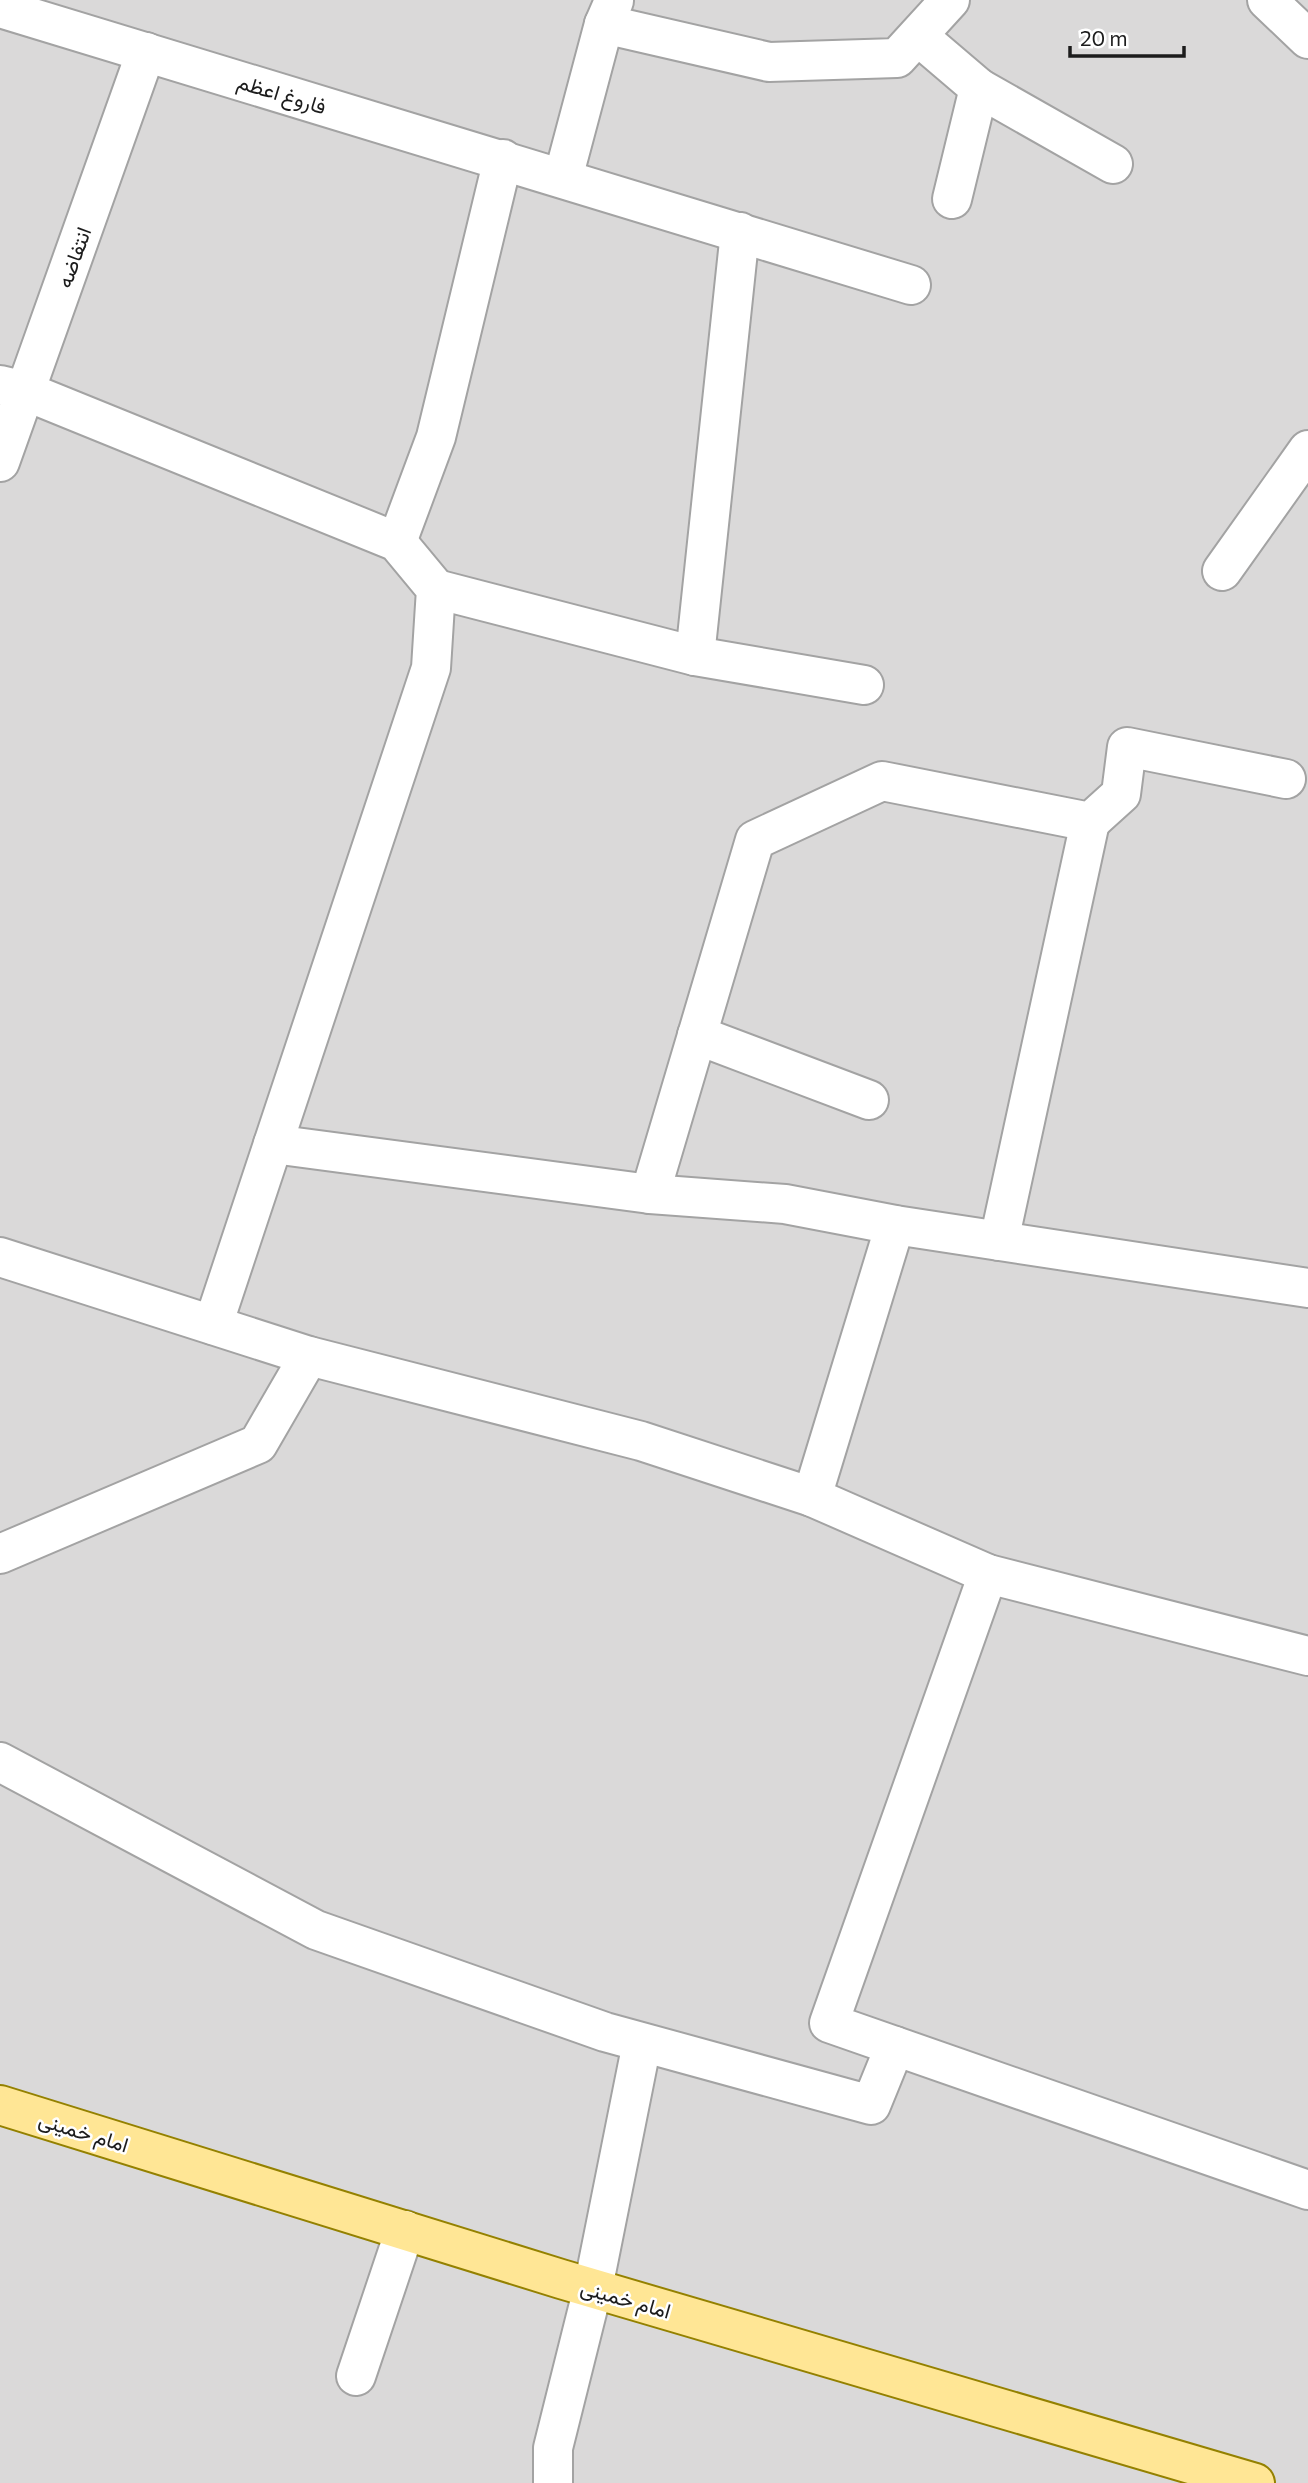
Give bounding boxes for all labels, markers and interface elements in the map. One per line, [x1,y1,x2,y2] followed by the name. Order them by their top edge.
[1070,14,1184,58] scale bar
[1080,25,1128,50] text: 20 m
[234,68,329,121] street label: فاروغ اعظم
[51,223,95,291] street label: انتفاضه
[35,2106,132,2159] street label: امام خمینی
[577,2273,674,2326] street label: امام خمینی

